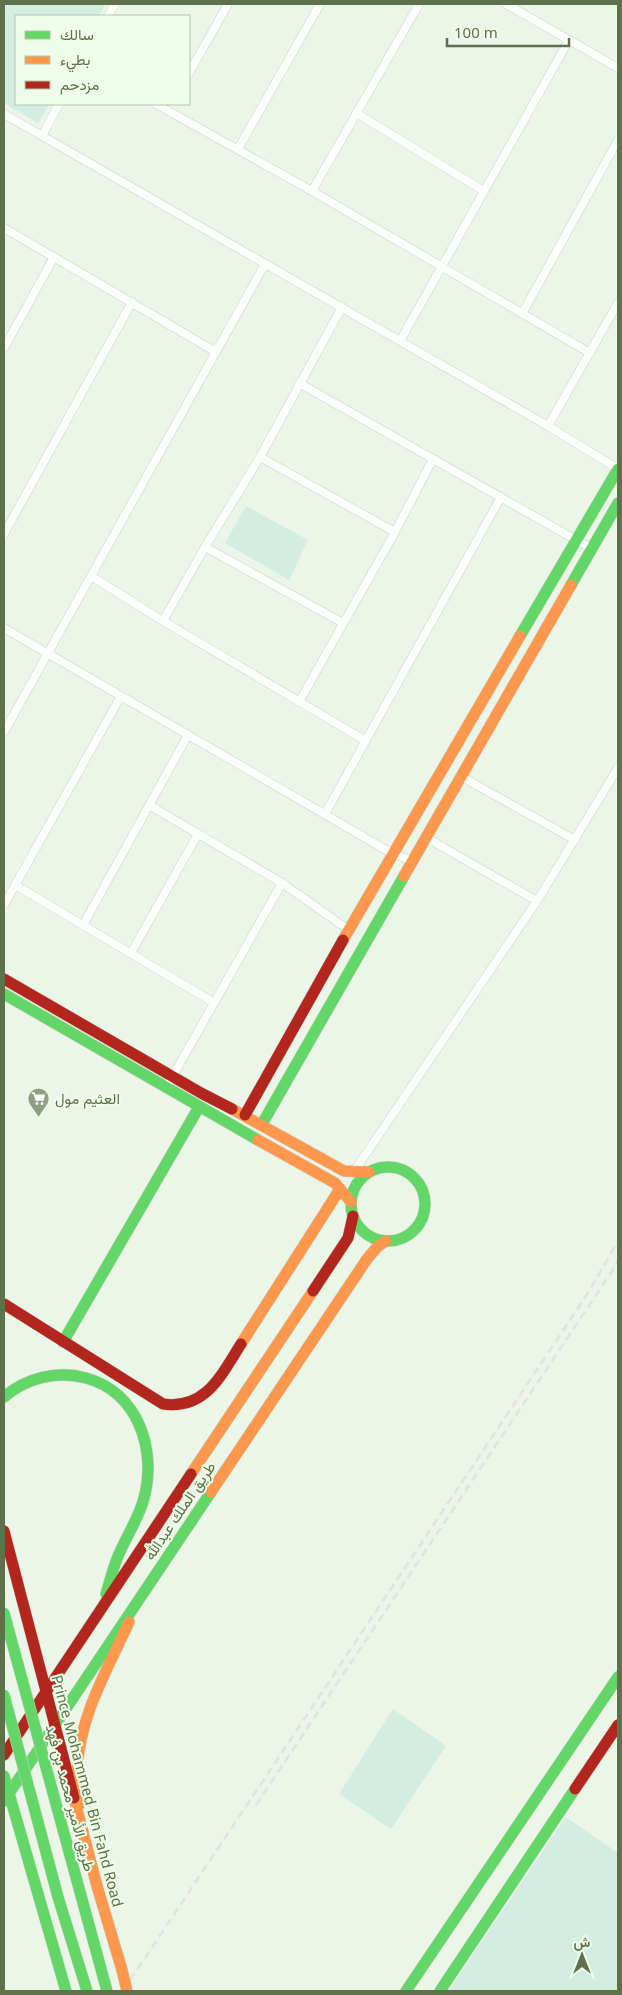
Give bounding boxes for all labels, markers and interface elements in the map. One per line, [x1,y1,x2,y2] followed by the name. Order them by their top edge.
[15,15,190,105] legend
[447,15,570,47] scale bar
[454,22,498,42] text: 100 m
[60,24,94,44] text: سالك
[60,49,90,73] text: بطيء
[60,74,99,95] text: مزدحم
[27,1087,51,1118] supermarket icon: العثيم مول
[55,1088,120,1109] place label: العثيم مول
[139,1457,220,1564] street label: طريق الملك عبدالله
[47,1673,129,1909] street label: Prince Mohammed Bin Fahd Road
[41,1722,100,1874] street label: طريق الأمير محمد بن فهد
[557,1930,607,1980] north arrow
[574,1932,591,1951] text: ش

